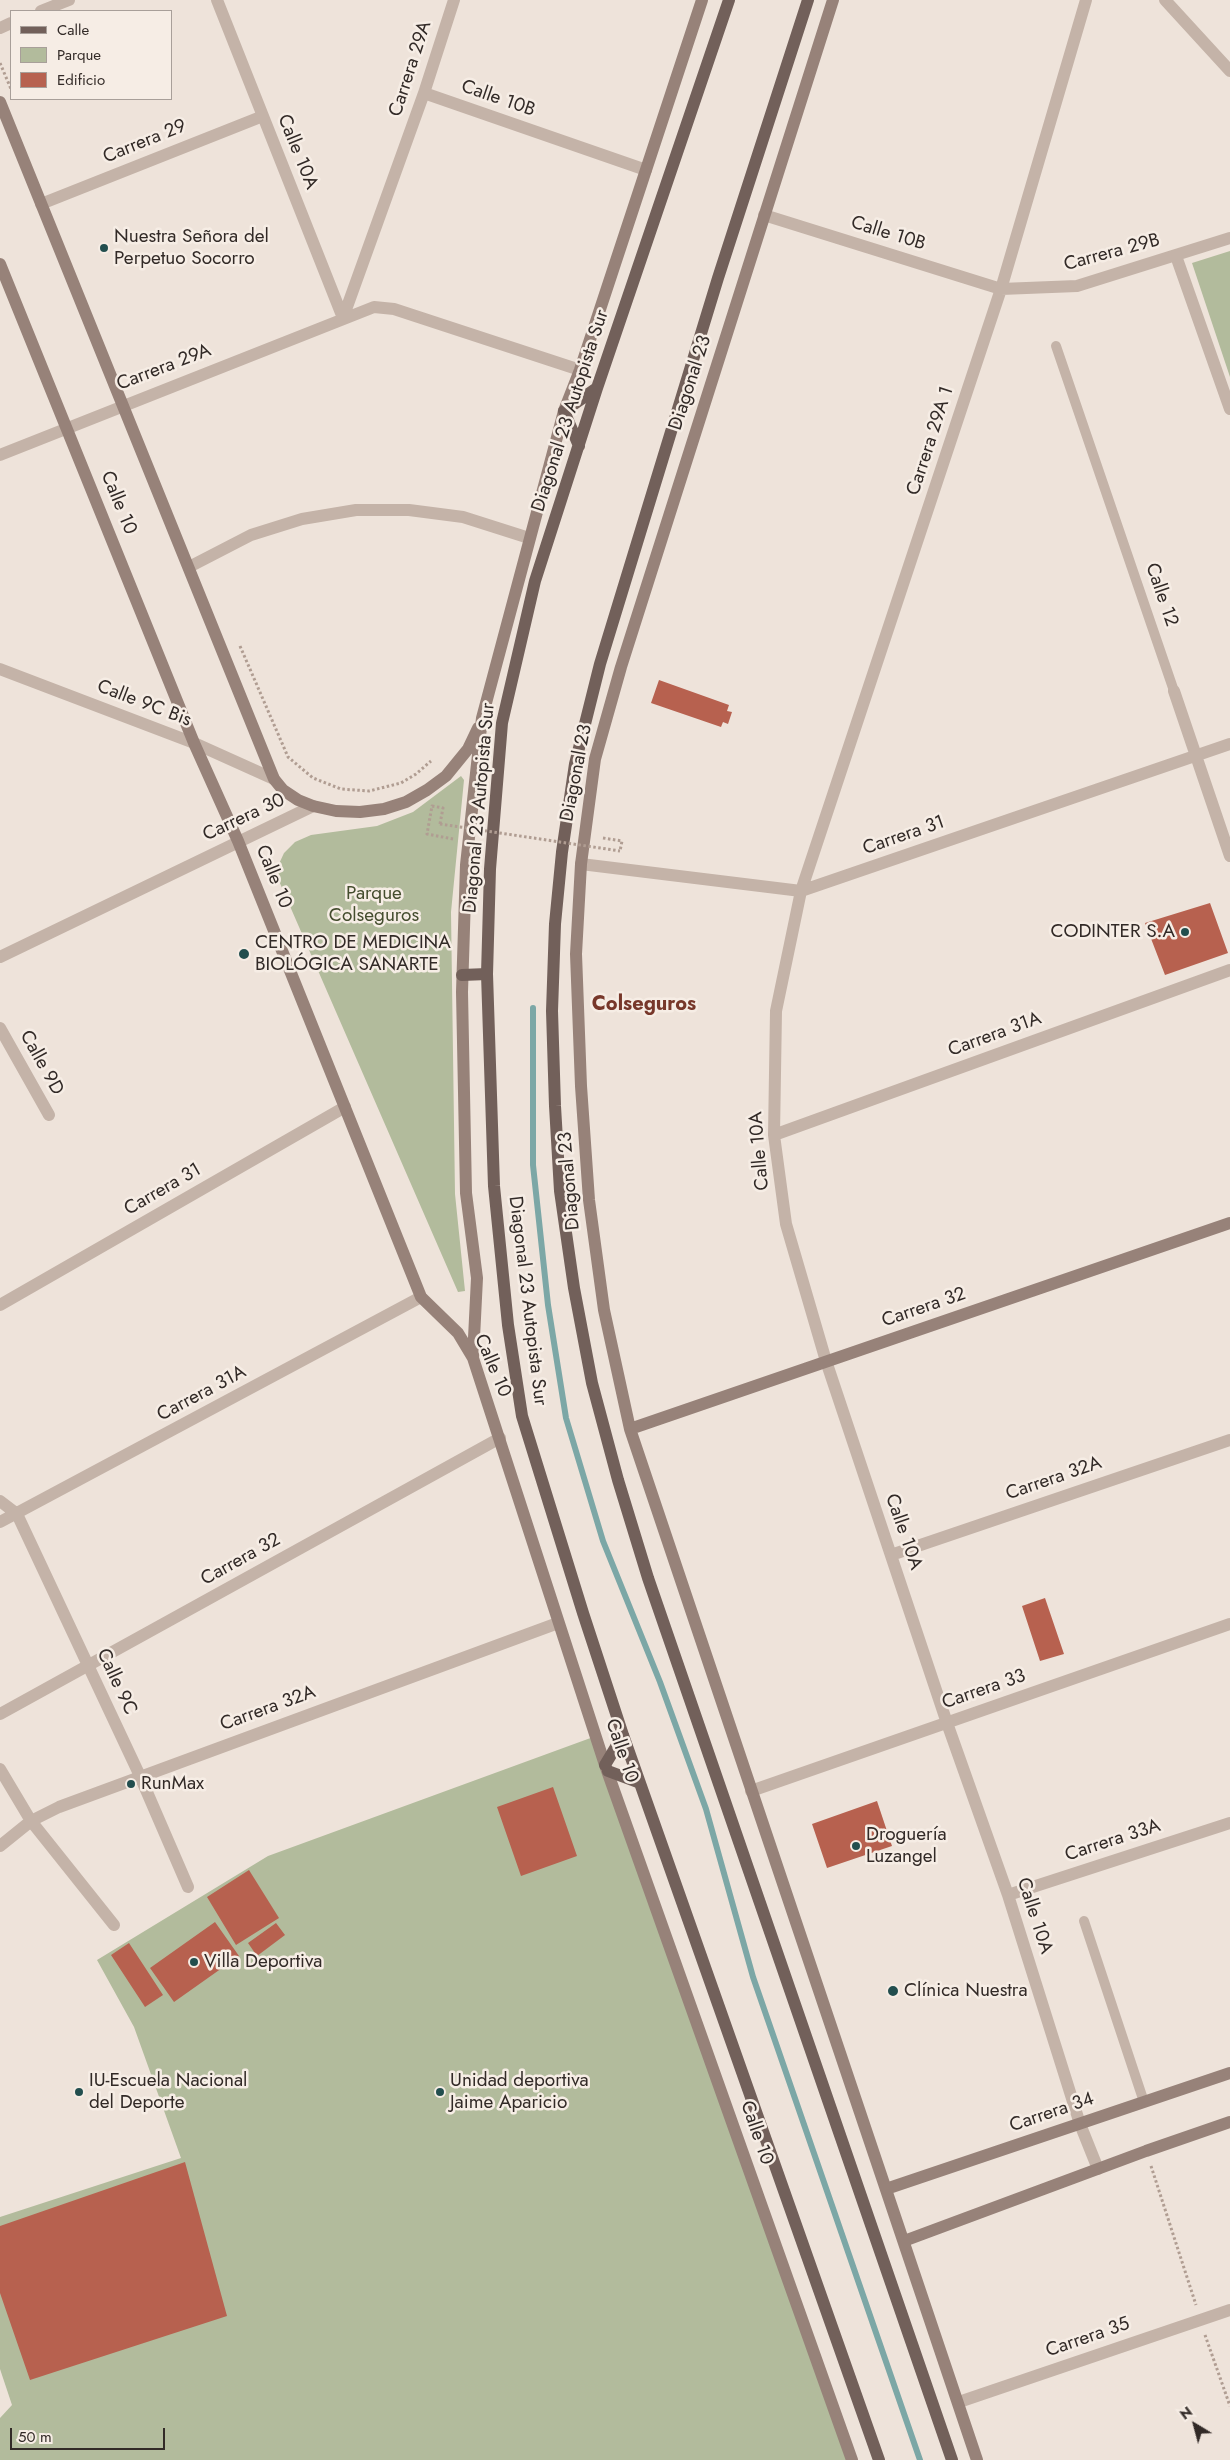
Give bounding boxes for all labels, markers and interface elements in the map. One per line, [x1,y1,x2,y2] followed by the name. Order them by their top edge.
[10,10,172,100] legend
[385,18,437,120] street label: Carrera 29A
[57,19,89,41] text: Calle
[57,44,101,66] text: Parque
[57,69,105,91] text: Edificio
[458,76,538,122] street label: Calle 10B
[272,111,322,193] street label: Calle 10A
[100,115,190,169] street label: Carrera 29
[848,212,928,256] street label: Calle 10B
[114,226,269,270] place label: Nuestra Señora del Perpetuo Socorro
[1062,229,1162,277] street label: Carrera 29B
[98,242,110,254] marker: Nuestra Señora del Perpetuo Socorro
[528,307,614,515] street label: Diagonal 23 Autopista Sur
[665,333,717,433] street label: Diagonal 23
[114,340,214,396] street label: Carrera 29A
[903,384,959,498] street label: Carrera 29A 1
[95,468,141,538] street label: Calle 10
[1140,560,1182,630] street label: Calle 12
[94,676,194,732] street label: Calle 9C Bis
[459,702,501,914] street label: Diagonal 23 Autopista Sur
[556,722,598,824] street label: Diagonal 23
[199,789,289,847] street label: Carrera 30
[860,811,948,861] street label: Carrera 31
[250,842,296,912] street label: Calle 10
[329,883,419,927] park label: Parque Colseguros
[1050,921,1175,943] place label: CODINTER S.A
[1179,926,1191,938] marker: CODINTER S.A
[255,932,451,976] place label: CENTRO DE MEDICINA BIOLÓGICA SANARTE
[237,947,251,961] marker: CENTRO DE MEDICINA BIOLÓGICA SANARTE
[592,993,696,1017] district label: Colseguros
[945,1008,1045,1062] street label: Carrera 31A
[14,1027,68,1099] street label: Calle 9D
[745,1111,775,1191] street label: Calle 10A
[554,1131,586,1231] street label: Diagonal 23
[121,1159,205,1221] street label: Carrera 31
[503,1195,551,1407] street label: Diagonal 23 Autopista Sur
[879,1283,969,1333] street label: Carrera 32
[469,1331,515,1401] street label: Calle 10
[154,1361,250,1427] street label: Carrera 31A
[1003,1452,1105,1506] street label: Carrera 32A
[879,1491,927,1573] street label: Calle 10A
[197,1529,285,1591] street label: Carrera 32
[91,1645,141,1719] street label: Calle 9C
[939,1665,1029,1715] street label: Carrera 33
[217,1681,319,1737] street label: Carrera 32A
[599,1716,643,1786] street label: Calle 10
[141,1773,204,1795] place label: RunMax
[125,1778,137,1790] marker: RunMax
[1062,1815,1164,1867] street label: Carrera 33A
[866,1824,947,1868] place label: Droguería Luzangel
[850,1840,862,1852] marker: Droguería Luzangel
[1011,1875,1057,1957] street label: Calle 10A
[204,1951,322,1973] place label: Villa Deportiva
[188,1956,200,1968] marker: Villa Deportiva
[904,1980,1028,2002] place label: Clínica Nuestra
[886,1984,900,1998] marker: Clínica Nuestra
[89,2070,247,2114] place label: IU-Escuela Nacional del Deporte
[450,2070,589,2114] place label: Unidad deportiva Jaime Aparicio
[73,2086,85,2098] marker: IU-Escuela Nacional del Deporte
[434,2086,446,2098] marker: Unidad deportiva Jaime Aparicio
[1007,2088,1097,2138] street label: Carrera 34
[734,2098,778,2168] street label: Calle 10
[1043,2313,1133,2363] street label: Carrera 35
[1170,2400,1220,2450] north arrow
[1176,2402,1196,2424] text: N
[12,2418,168,2450] scale bar
[18,2426,52,2448] text: 50 m

